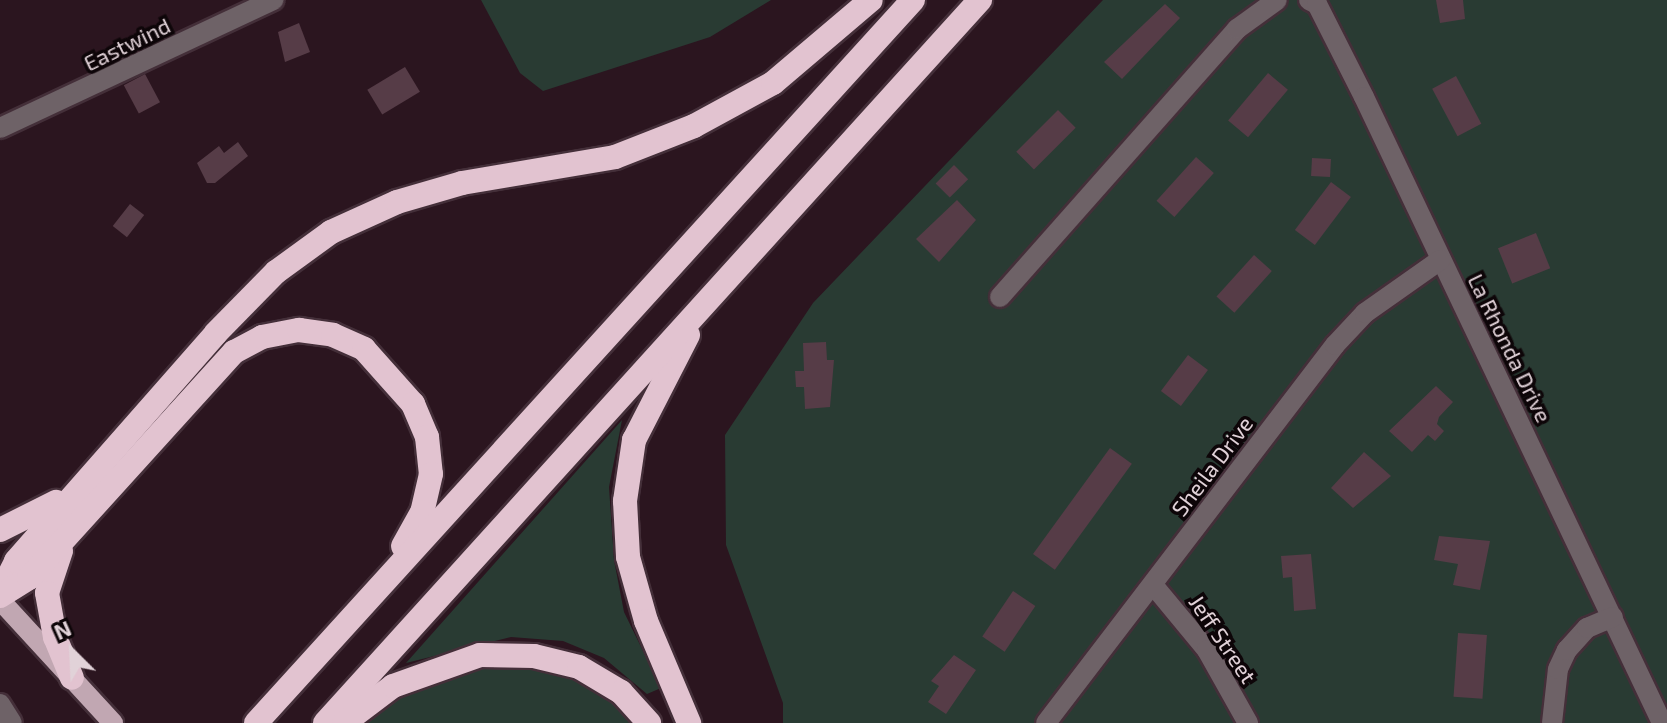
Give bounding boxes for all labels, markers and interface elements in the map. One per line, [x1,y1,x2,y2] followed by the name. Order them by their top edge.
[79,12,175,76] street label: Eastwind
[1463,270,1557,426] street label: La Rhonda Drive
[1166,411,1258,521] street label: Sheila Drive
[1184,590,1262,688] street label: Jeff Street
[32,611,112,691] north arrow
[50,614,75,644] text: N

